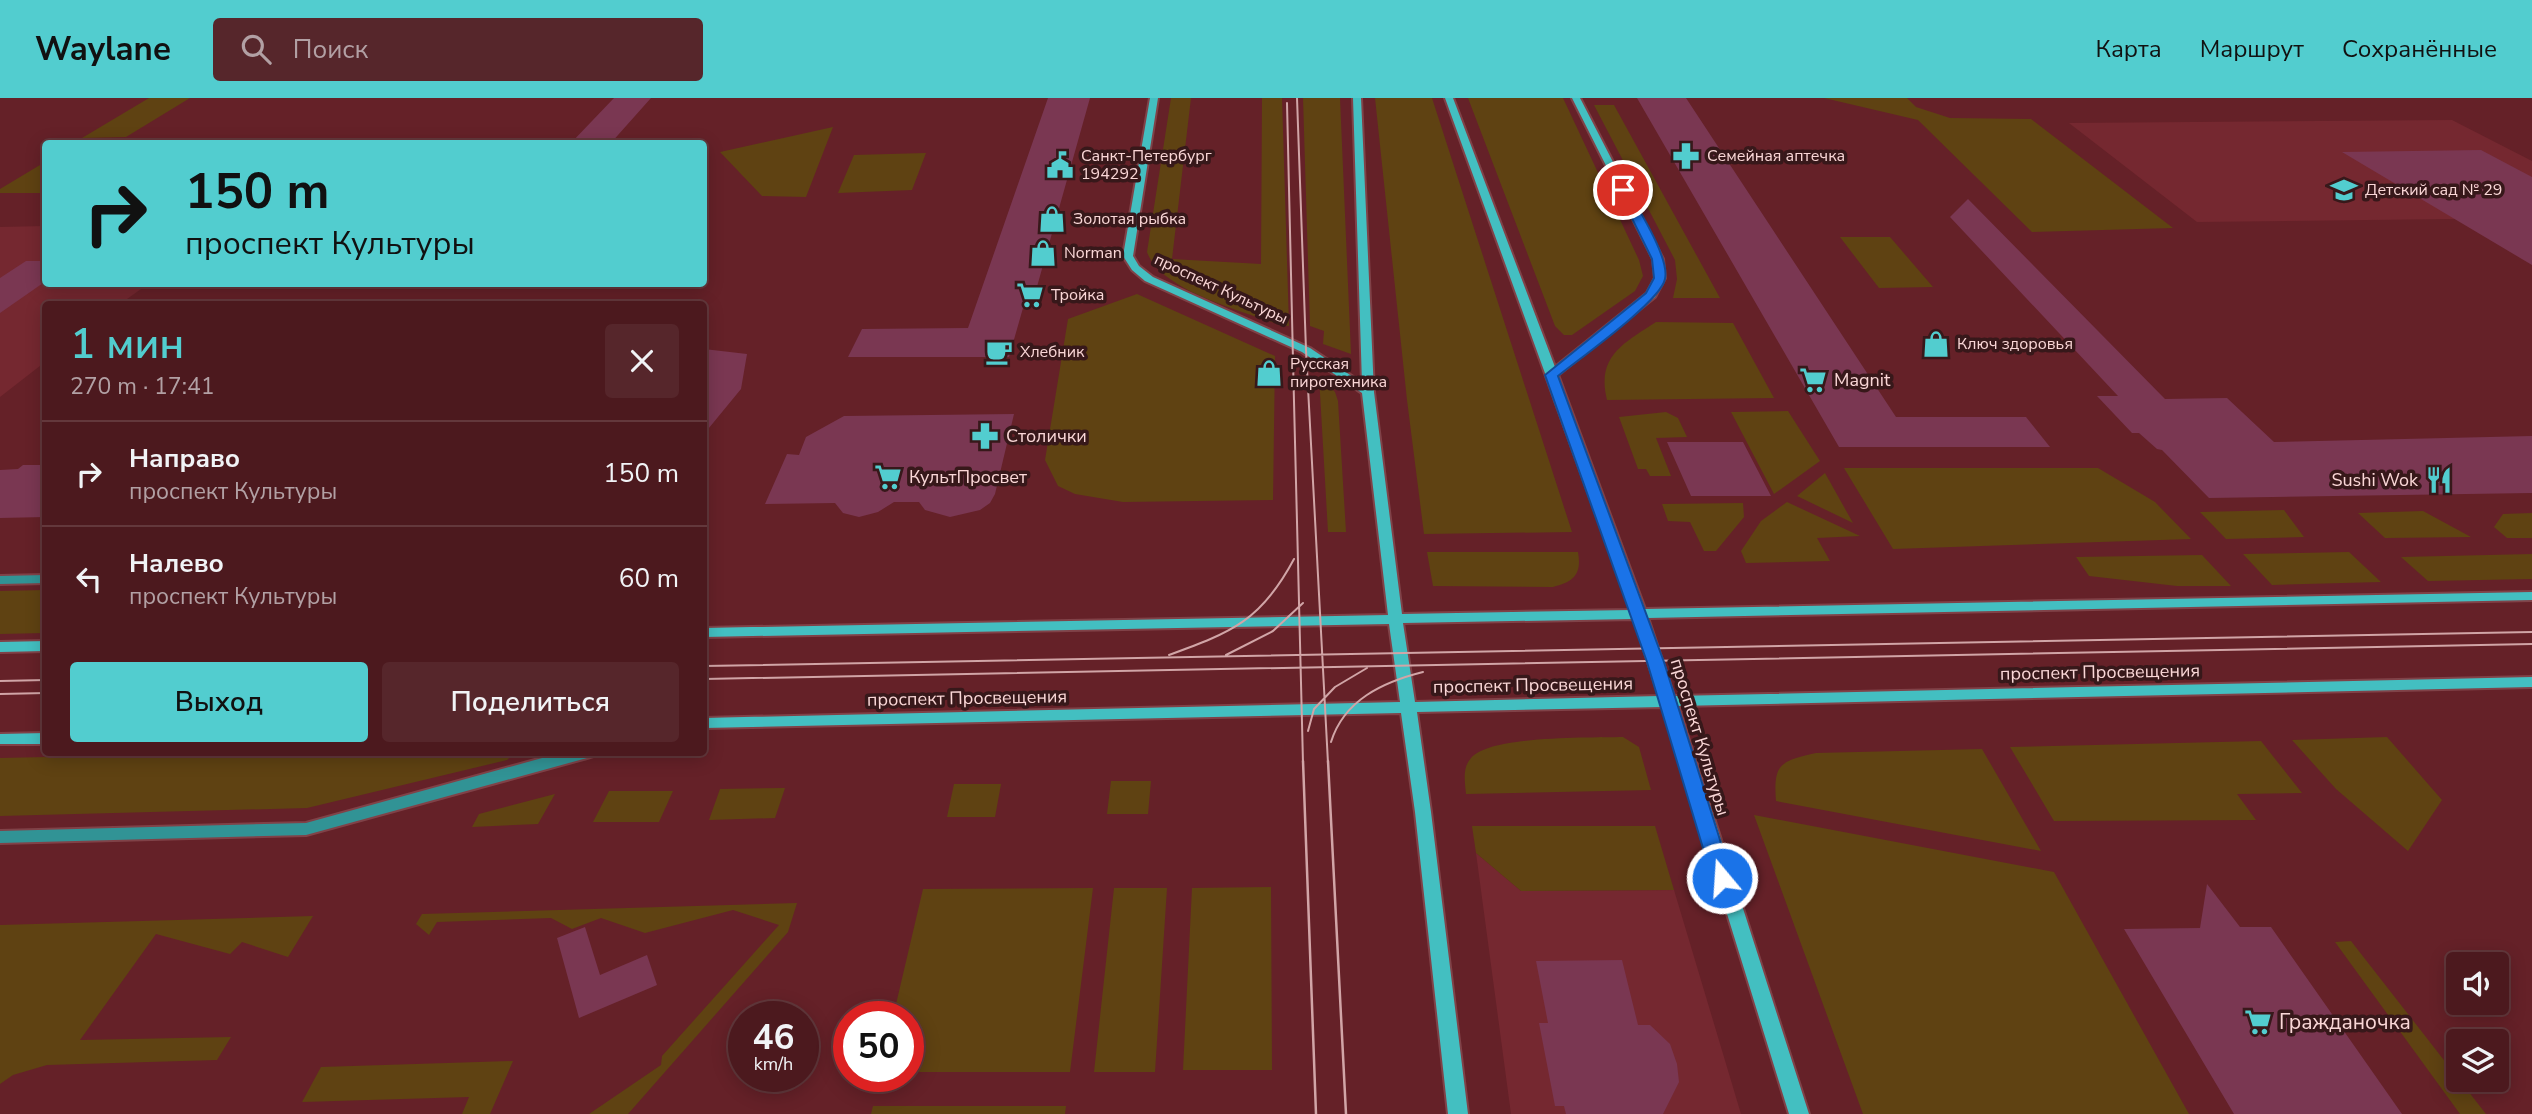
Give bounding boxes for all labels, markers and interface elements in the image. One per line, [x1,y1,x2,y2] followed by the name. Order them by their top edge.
[213,18,703,81] search box
[35,27,171,72] text: Waylane
[237,30,275,68] icon: search
[293,32,368,67] text: Поиск
[2096,33,2162,65] text: Карта
[2200,33,2304,65] text: Маршрут
[2342,33,2497,65] text: Сохранённые
[1671,141,1701,171] pharmacy icon: Семейная аптечка
[1081,145,1212,185] place label: Санкт-Петербург 194292
[1707,145,1845,167] place label: Семейная аптечка
[1045,150,1075,180] public building icon: Санкт-Петербург 194292
[185,158,329,225] text: 150 m
[1593,160,1653,220] pin
[70,168,161,259] icon: right
[1604,171,1642,209] icon: arrive
[2329,175,2359,205] school or university icon: Детский сад № 29
[2365,179,2502,201] place label: Детский сад № 29
[1037,204,1067,234] shop icon: Золотая рыбка
[1073,208,1186,230] place label: Золотая рыбка
[185,222,475,265] text: проспект Культуры
[1028,238,1058,268] shop icon: Norman
[1064,242,1122,264] place label: Norman
[1151,248,1291,330] street label: проспект Культуры
[1015,280,1045,310] supermarket icon: Тройка
[1051,284,1104,306] place label: Тройка
[70,316,184,373] text: 1 мин
[605,324,679,398] button: close
[1921,329,1951,359] shop icon: Ключ здоровья
[1957,333,2073,355] place label: Ключ здоровья
[984,337,1014,367] cafe icon: Хлебник
[1020,341,1085,363] place label: Хлебник
[1290,353,1387,393] place label: Русская пиротехника
[1254,358,1284,388] shop icon: Русская пиротехника
[1798,365,1828,395] supermarket icon: Magnit
[1834,368,1891,392] place label: Magnit
[70,371,215,402] text: 270 m · 17:41
[970,421,1000,451] pharmacy icon: Столички
[1006,424,1087,448] place label: Столички
[129,441,240,476] text: Направо
[70,455,108,493] icon: right
[603,456,679,491] text: 150 m
[873,462,903,492] supermarket icon: КультПросвет
[909,465,1027,489] place label: КультПросвет
[2424,465,2454,495] restaurant icon: Sushi Wok
[2331,468,2419,492] place label: Sushi Wok
[129,476,337,507] text: проспект Культуры
[129,546,224,581] text: Налево
[70,560,108,598] icon: left
[619,561,679,596] text: 60 m
[129,581,337,612] text: проспект Культуры
[1665,656,1735,818] street label: проспект Культуры
[2000,658,2200,686] street label: проспект Просвещения
[70,662,368,742] button: Выход
[382,662,679,742] button: Поделиться
[1433,671,1633,699] street label: проспект Просвещения
[867,684,1067,712] street label: проспект Просвещения
[1685,841,1759,915] position arrow
[2446,952,2509,1092] map controls
[2446,952,2509,1015] button: sound
[833,1001,924,1092] speed limit sign: 50
[2243,1007,2273,1037] supermarket icon: Гражданочка
[2279,1008,2411,1036] place label: Гражданочка
[752,1014,795,1061] text: 46
[2446,1029,2509,1092] button: layers
[754,1052,793,1076] text: km/h

